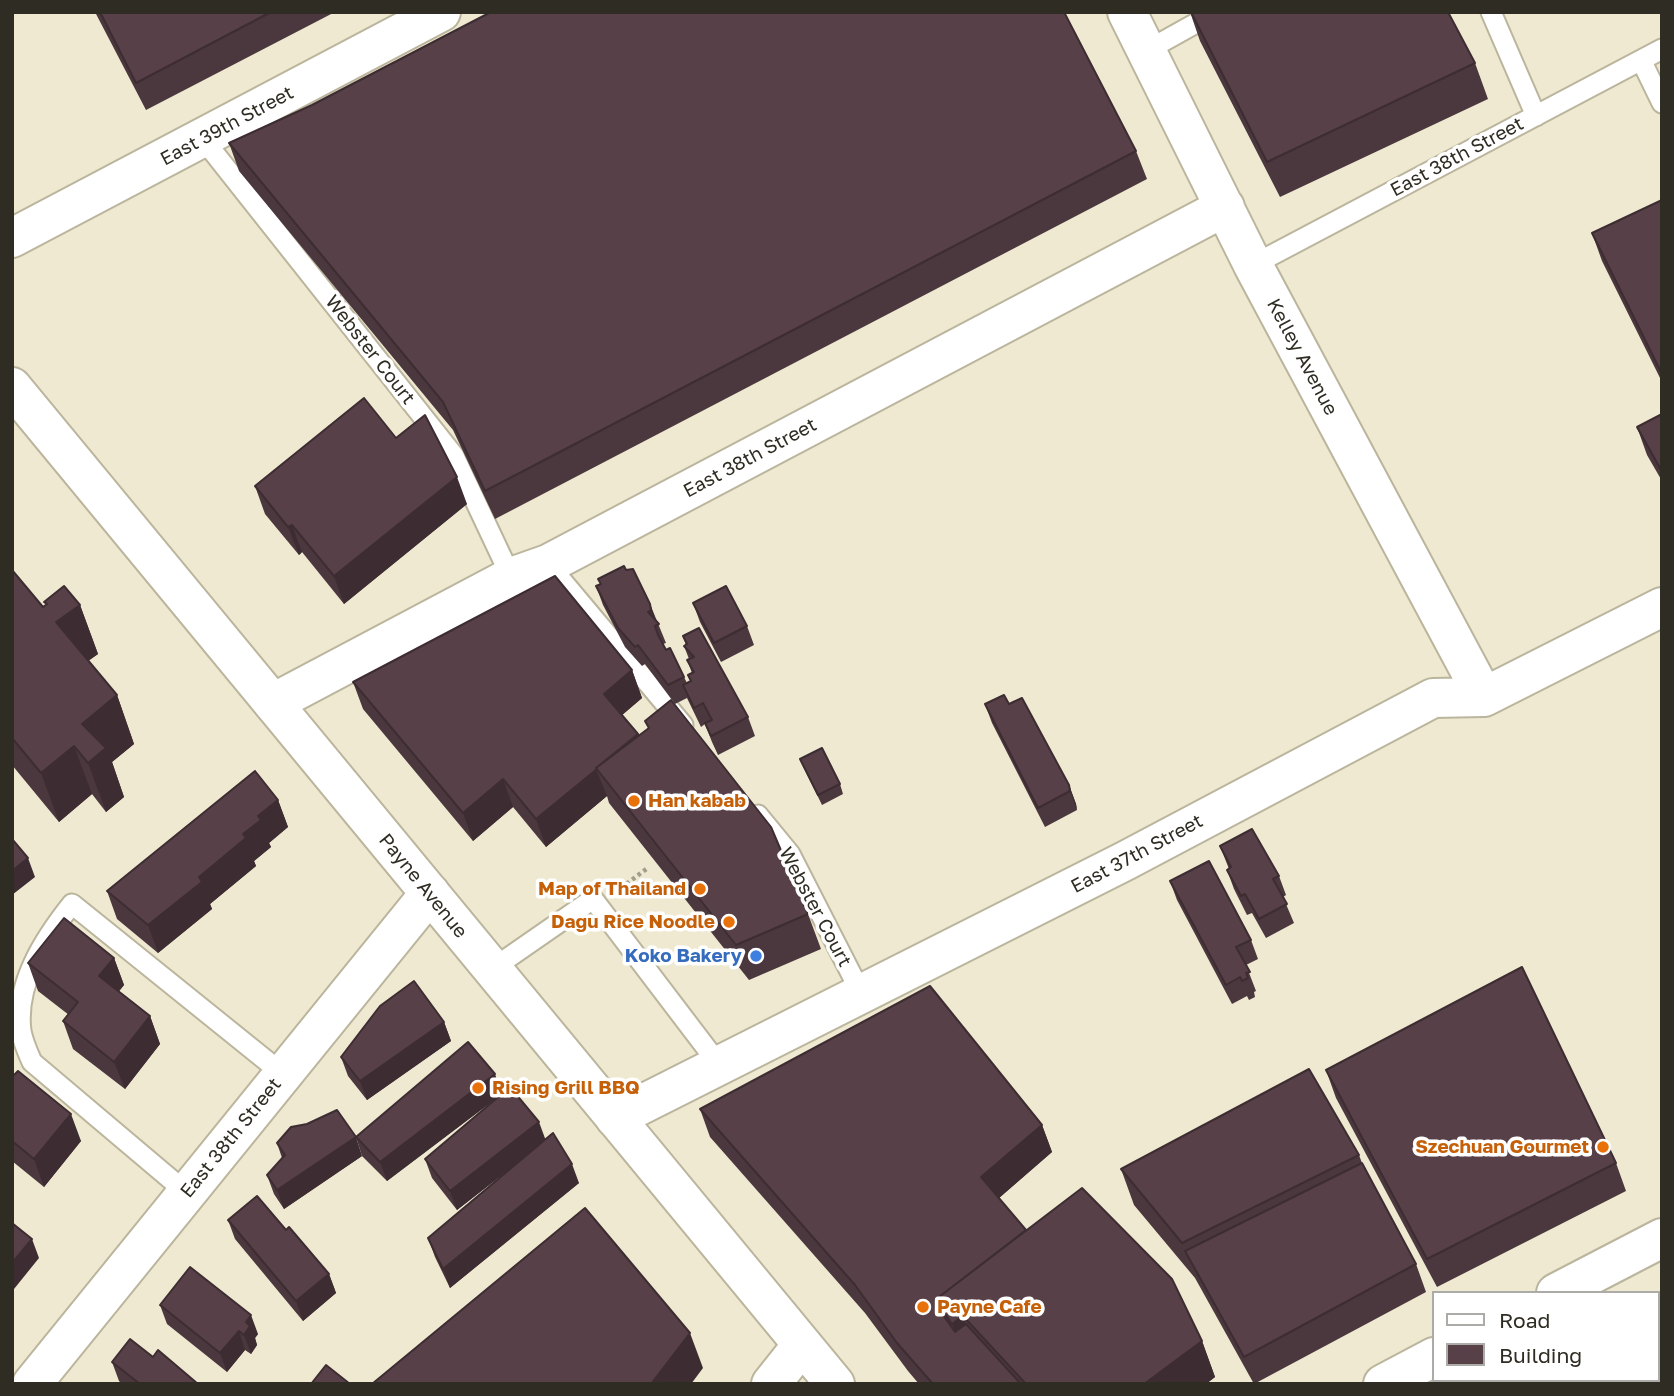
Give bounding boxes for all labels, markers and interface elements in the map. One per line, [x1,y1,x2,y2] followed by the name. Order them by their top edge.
[157,81,297,171] street label: East 39th Street
[1387,112,1527,202] street label: East 38th Street
[320,291,420,409] street label: Webster Court
[1262,295,1342,419] street label: Kelley Avenue
[680,413,820,503] street label: East 38th Street
[648,790,746,812] place label: Han kabab
[626,793,642,809] marker: Han kabab
[1067,810,1207,898] street label: East 37th Street
[374,829,472,943] street label: Payne Avenue
[774,843,856,971] street label: Webster Court
[538,878,686,900] place label: Map of Thailand
[692,881,708,897] marker: Map of Thailand
[551,911,715,933] place label: Dagu Rice Noodle
[721,914,737,930] marker: Dagu Rice Noodle
[625,945,742,967] place label: Koko Bakery
[748,948,764,964] marker: Koko Bakery
[176,1073,286,1203] street label: East 38th Street
[492,1077,640,1099] place label: Rising Grill BBQ
[470,1080,486,1096] marker: Rising Grill BBQ
[1415,1136,1589,1158] place label: Szechuan Gourmet
[1595,1139,1611,1155] marker: Szechuan Gourmet
[1432,1291,1660,1382] legend
[937,1296,1042,1318] place label: Payne Cafe
[915,1299,931,1315] marker: Payne Cafe
[1499,1307,1550,1333] text: Road
[1499,1342,1582,1368] text: Building

